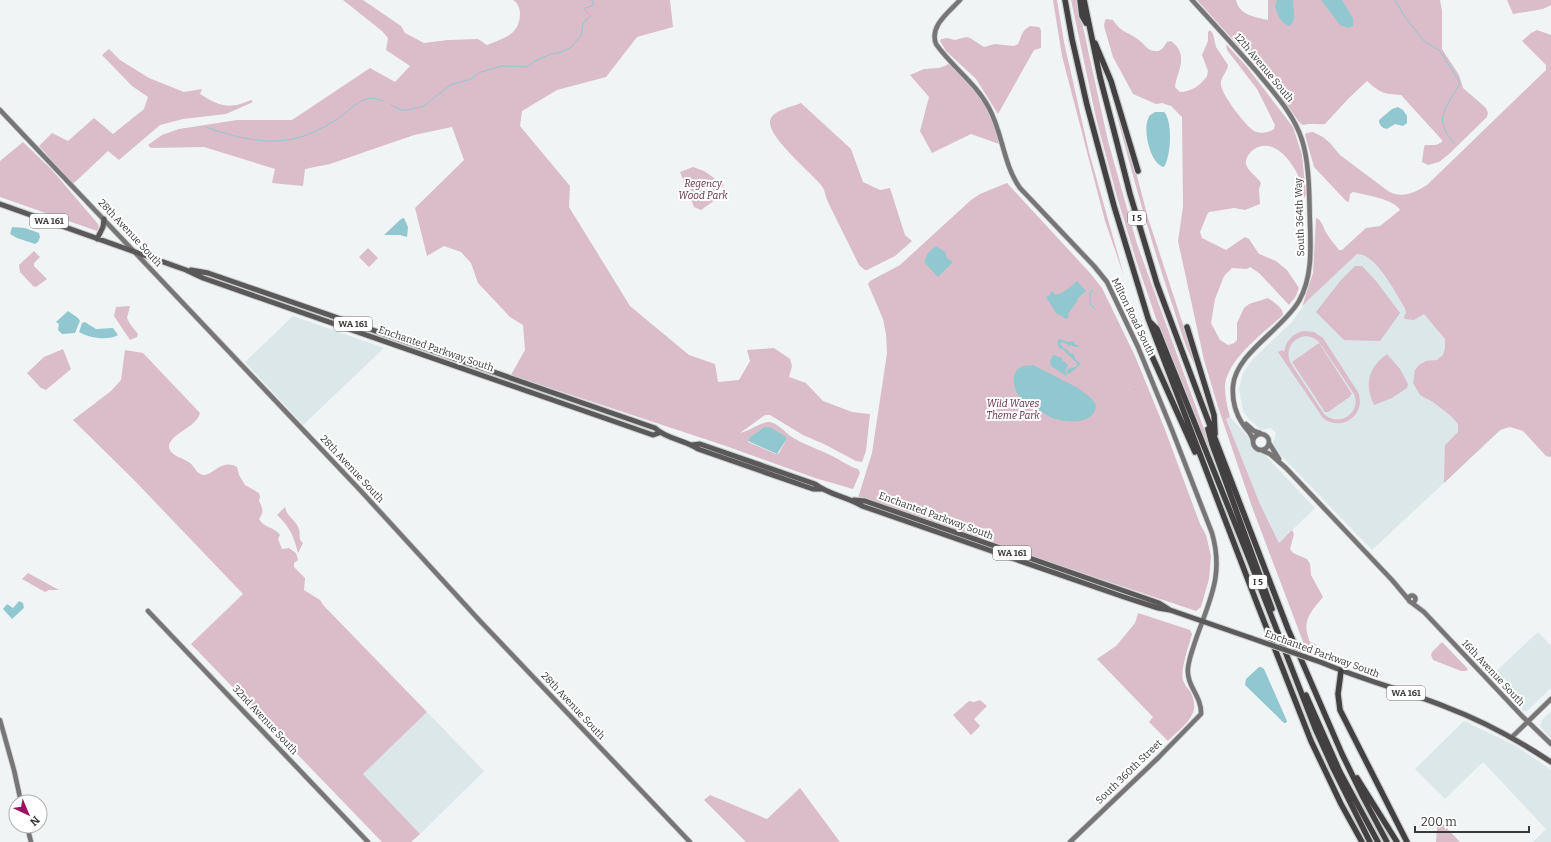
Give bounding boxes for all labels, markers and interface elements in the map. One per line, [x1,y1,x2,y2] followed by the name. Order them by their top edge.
[1232,31,1297,105] street label: 12th Avenue South
[1293,177,1307,256] street label: South 364th Way
[678,178,728,202] park label: Regency Wood Park
[96,197,165,270] street label: 28th Avenue South
[1128,211,1146,225] road number: I 5
[30,214,68,228] road number: WA 161
[1109,276,1157,359] street label: Milton Road South
[334,317,372,331] road number: WA 161
[377,324,496,375] street label: Enchanted Parkway South
[986,398,1040,422] park label: Wild Waves Theme Park
[318,433,387,506] street label: 28th Avenue South
[877,490,996,543] street label: Enchanted Parkway South
[993,546,1031,560] road number: WA 161
[1249,575,1267,589] road number: I 5
[1263,628,1382,681] street label: Enchanted Parkway South
[1459,637,1527,709] street label: 16th Avenue South
[539,670,608,743] street label: 28th Avenue South
[230,683,301,758] street label: 32nd Avenue South
[1387,686,1425,700] road number: WA 161
[1093,737,1165,807] street label: South 360th Street
[8,794,48,834] north arrow
[1415,808,1529,834] scale bar
[27,813,42,829] text: N
[1421,815,1457,829] text: 200 m

